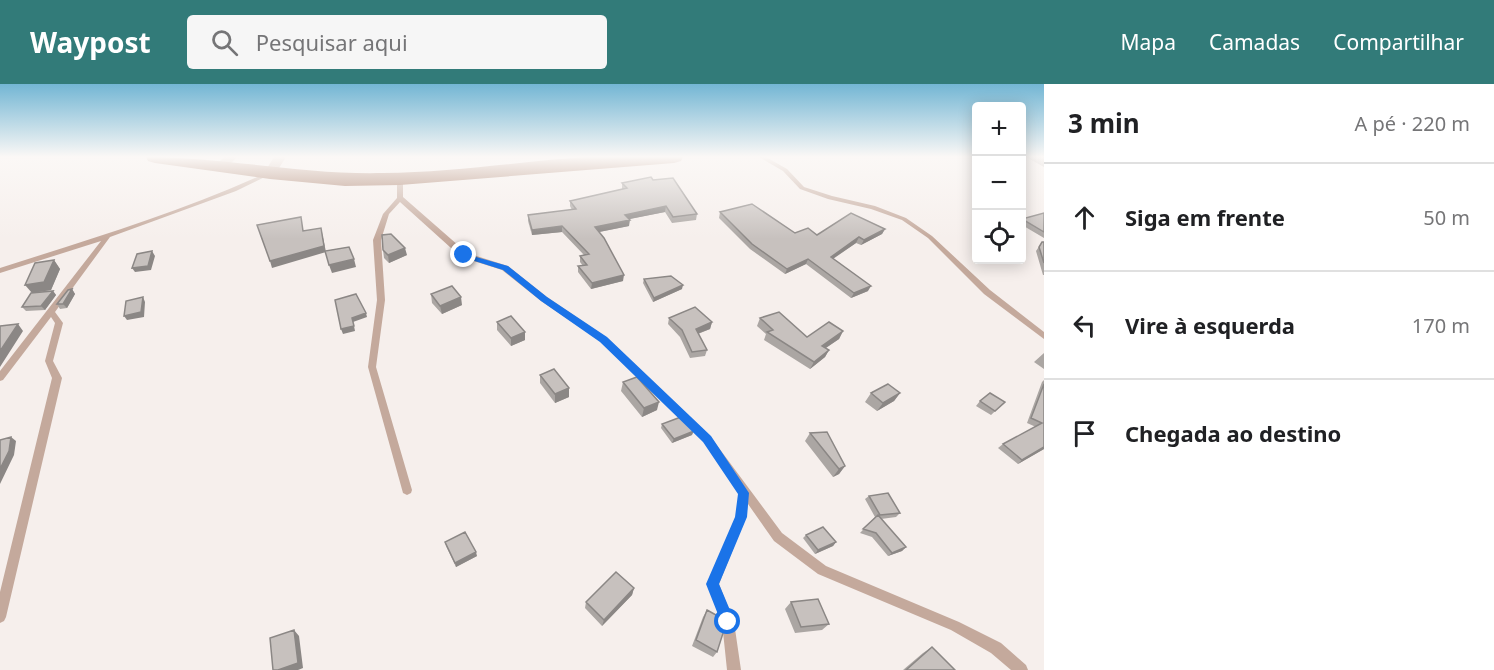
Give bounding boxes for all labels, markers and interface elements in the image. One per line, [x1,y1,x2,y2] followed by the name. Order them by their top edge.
[187,15,607,69] search box
[30,23,151,61] text: Waypost
[208,26,241,59] icon: search
[256,27,408,57] text: Pesquisar aqui
[1120,28,1176,56] text: Mapa
[1209,28,1300,56] text: Camadas
[1333,28,1464,56] text: Compartilhar
[972,102,1026,264] map controls
[972,102,1026,156] button: +
[1068,105,1140,141] text: 3 min
[1354,110,1470,137] text: A pé · 220 m
[972,156,1026,210] button: −
[1068,201,1101,234] icon: ahead
[1125,202,1285,232] text: Siga em frente
[1423,204,1470,231] text: 50 m
[972,210,1026,264] button: locate
[450,241,476,267] route end
[1068,309,1101,342] icon: left
[1125,310,1295,340] text: Vire à esquerda
[1412,312,1470,339] text: 170 m
[1068,417,1101,450] icon: arrive
[1125,418,1341,448] text: Chegada ao destino
[714,608,740,634] route start

